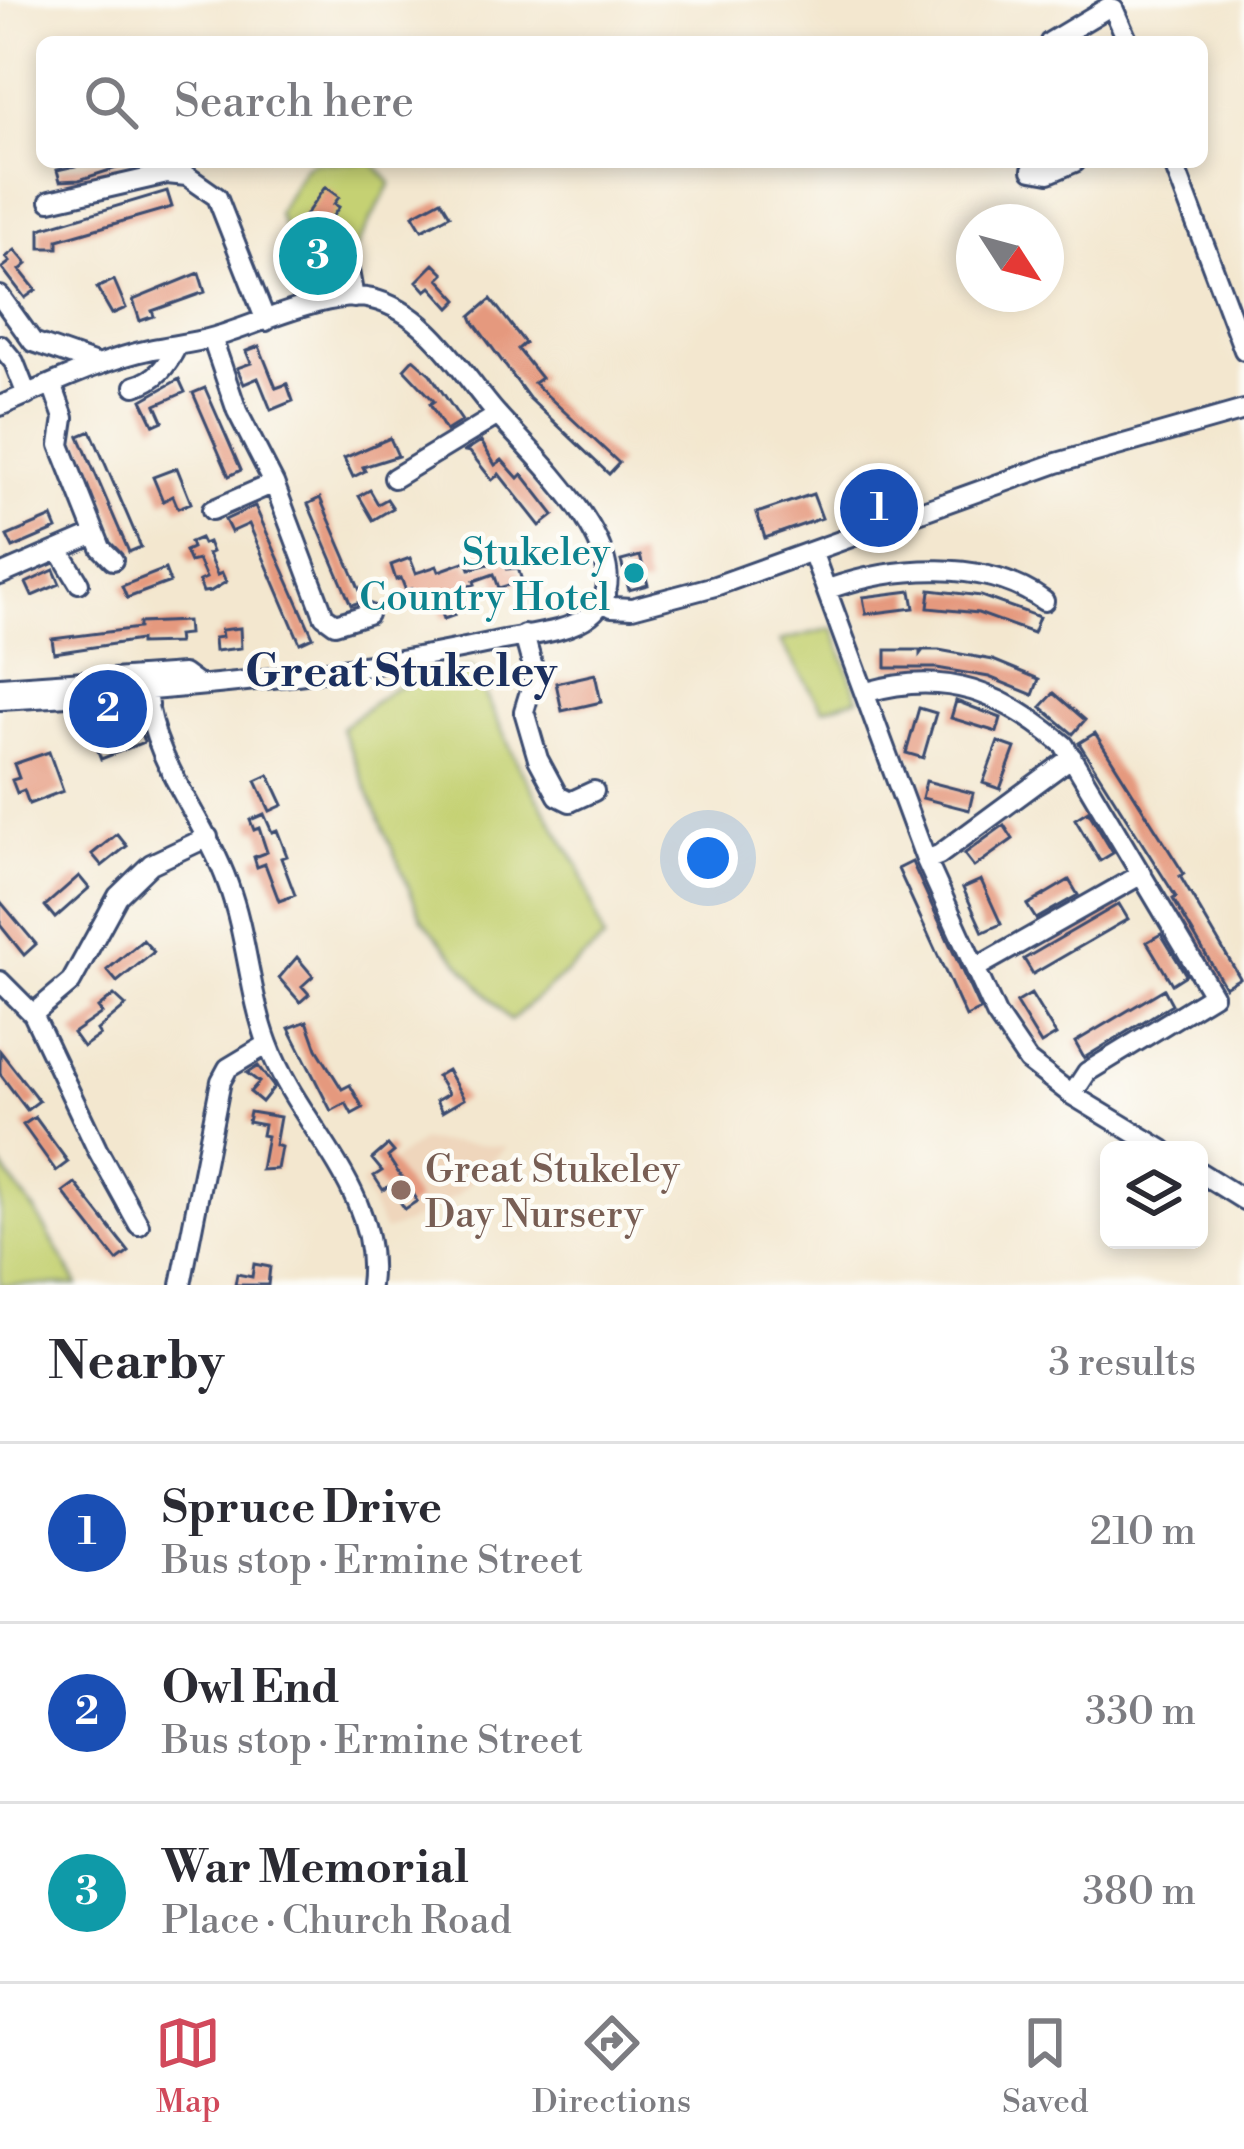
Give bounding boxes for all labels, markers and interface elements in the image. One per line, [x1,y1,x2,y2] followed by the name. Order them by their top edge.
[36,36,1208,168] search box
[78,69,144,135] icon: search
[174,74,414,131] text: Search here
[956,204,1064,312] north arrow
[279,211,357,301] pin: 3
[840,463,918,553] pin: 1
[359,529,611,623] place label: Stukeley Country Hotel
[621,560,647,586] marker: Stukeley Country Hotel
[245,644,557,701] district label: Great Stukeley
[69,664,147,754] pin: 2
[678,828,738,888] your location
[1100,1141,1208,1249] map controls
[1100,1141,1208,1249] button: layers
[425,1146,681,1240] place label: Great Stukeley Day Nursery
[388,1177,414,1203] marker: Great Stukeley Day Nursery
[48,1331,224,1395] text: Nearby
[1048,1339,1196,1388] text: 3 results
[162,1480,442,1537] text: Spruce Drive
[78,1508,96,1557] text: 1
[1090,1508,1196,1557] text: 210 m
[162,1537,583,1586] text: Bus stop · Ermine Street
[162,1660,339,1717] text: Owl End
[75,1688,99,1737] text: 2
[1085,1688,1196,1737] text: 330 m
[162,1717,583,1766] text: Bus stop · Ermine Street
[162,1840,469,1897] text: War Memorial
[75,1868,99,1917] text: 3
[1083,1868,1196,1917] text: 380 m
[162,1897,512,1946] text: Place · Church Road
[155,2010,221,2123] tab: Map
[532,2010,691,2123] tab: Directions
[1002,2010,1089,2123] tab: Saved

